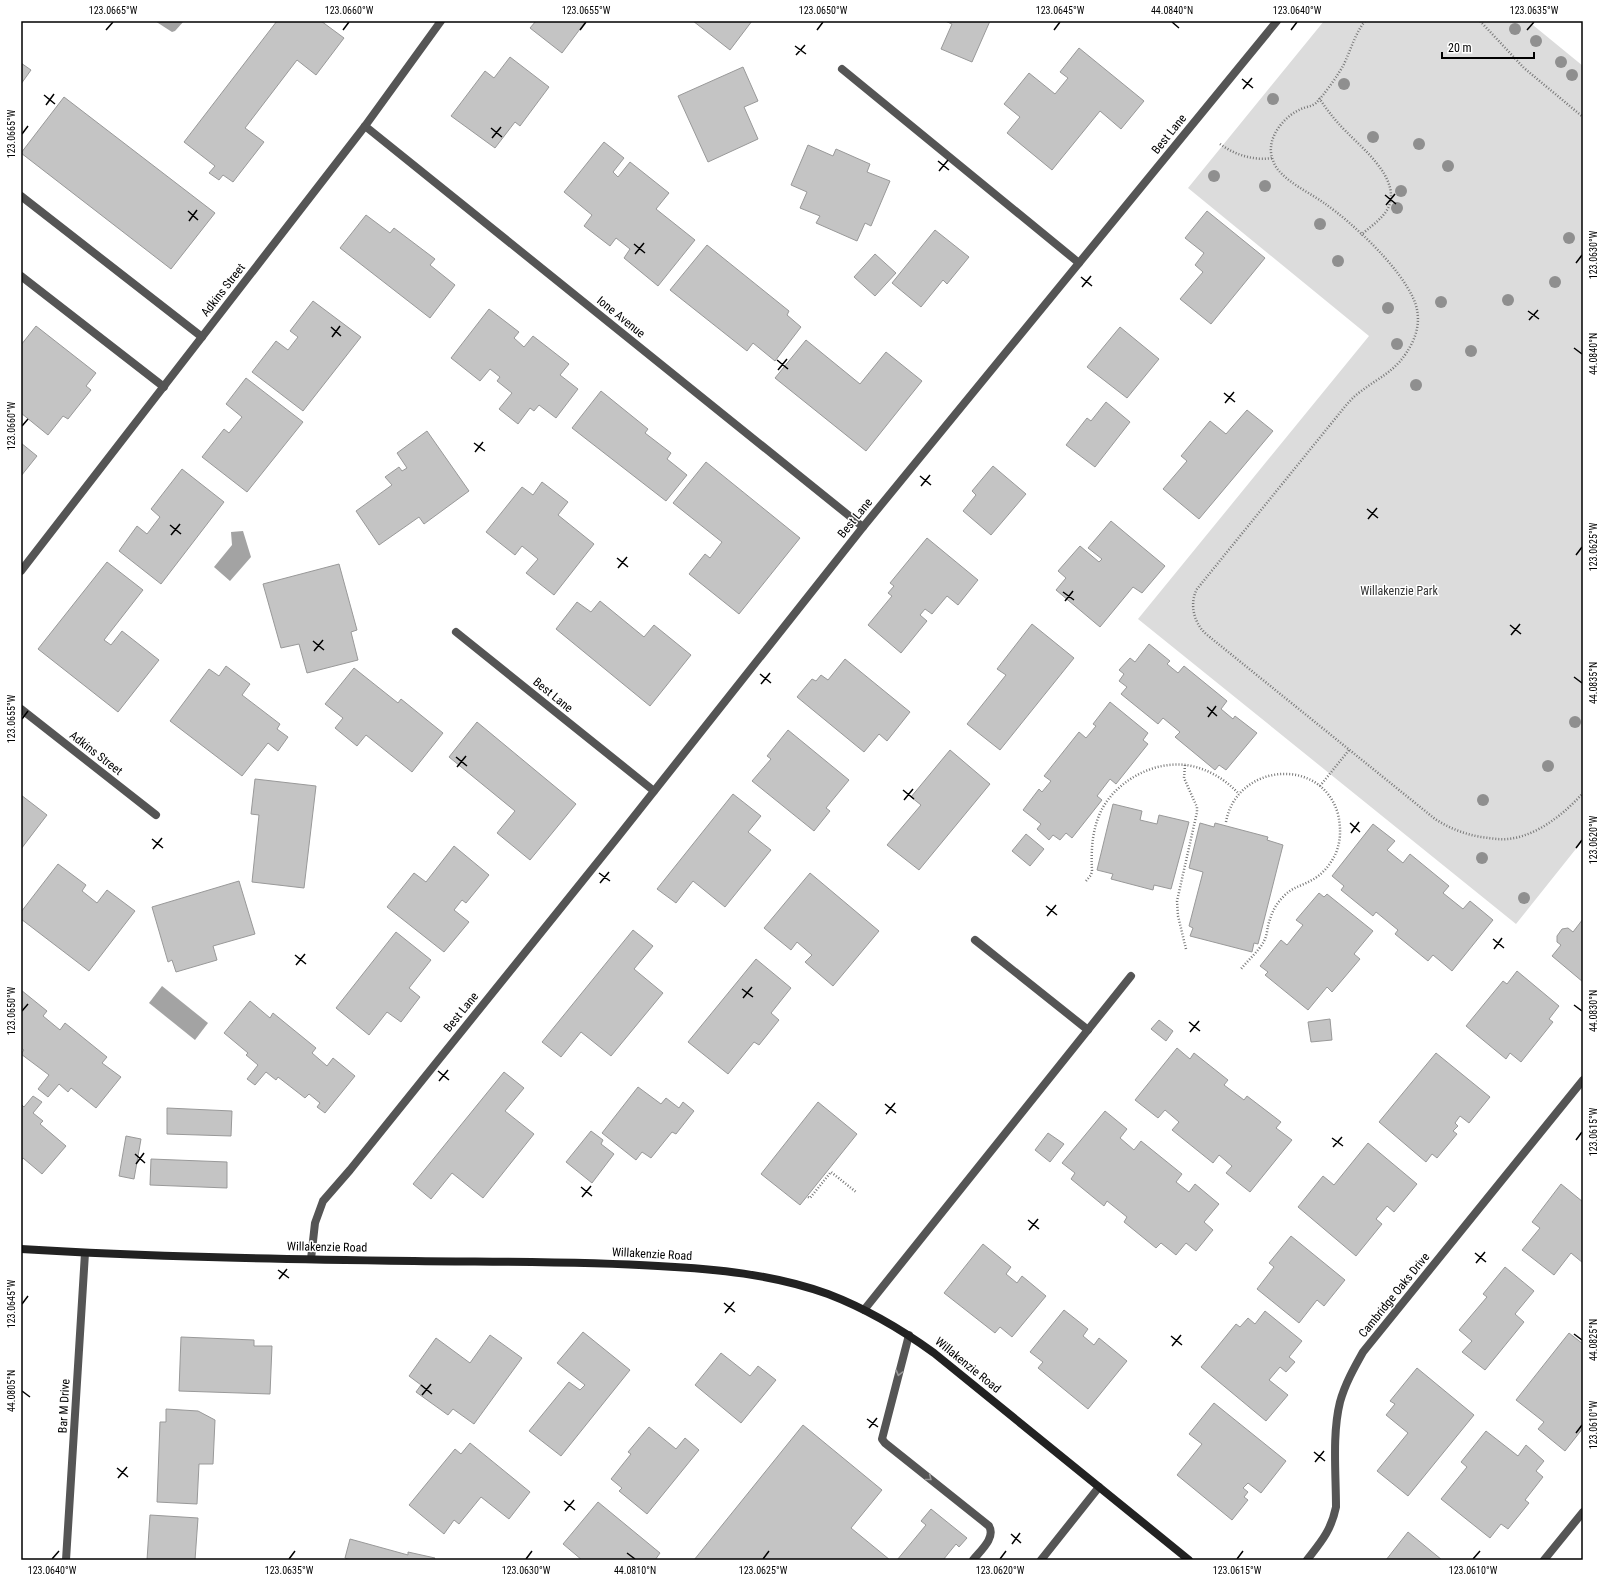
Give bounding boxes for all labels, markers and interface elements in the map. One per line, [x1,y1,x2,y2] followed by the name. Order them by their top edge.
[89,5,138,16] text: 123.0665°W
[325,5,374,16] text: 123.0660°W
[562,5,611,16] text: 123.0655°W
[799,5,848,16] text: 123.0650°W
[1036,5,1085,16] text: 123.0645°W
[1151,5,1193,16] text: 44.0840°N
[1273,5,1322,16] text: 123.0640°W
[1510,5,1559,16] text: 123.0635°W
[1442,34,1534,60] scale bar
[1448,41,1472,55] text: 20 m
[6,109,17,158] text: 123.0665°W
[1149,111,1189,157] street label: Best Lane
[1588,230,1599,279] text: 123.0630°W
[198,260,248,319] street label: Adkins Street
[594,293,648,341] street label: Ione Avenue
[1588,333,1599,375] text: 44.0840°N
[6,401,17,450] text: 123.0660°W
[835,495,875,541] street label: Best Lane
[1588,522,1599,571] text: 123.0625°W
[1360,584,1438,598] park label: Willakenzie Park
[1588,662,1599,704] text: 44.0835°N
[530,675,576,715] street label: Best Lane
[6,694,17,743] text: 123.0655°W
[67,728,126,778] street label: Adkins Street
[1588,815,1599,864] text: 123.0620°W
[6,986,17,1035] text: 123.0650°W
[441,989,481,1035] street label: Best Lane
[1588,990,1599,1032] text: 44.0830°N
[1588,1107,1599,1156] text: 123.0615°W
[287,1239,367,1255] street label: Willakenzie Road
[612,1245,693,1263] street label: Willakenzie Road
[1356,1250,1433,1340] street label: Cambridge Oaks Drive
[6,1279,17,1328] text: 123.0645°W
[1588,1319,1599,1361] text: 44.0825°N
[932,1334,1004,1396] street label: Willakenzie Road
[895,1369,904,1376] one-way arrow
[6,1370,17,1412] text: 44.0805°N
[56,1378,72,1434] street label: Bar M Drive
[1588,1400,1599,1449] text: 123.0610°W
[925,1474,932,1481] one-way arrow
[28,1565,77,1576] text: 123.0640°W
[265,1565,314,1576] text: 123.0635°W
[502,1565,551,1576] text: 123.0630°W
[614,1565,656,1576] text: 44.0810°N
[739,1565,788,1576] text: 123.0625°W
[976,1565,1025,1576] text: 123.0620°W
[1213,1565,1262,1576] text: 123.0615°W
[1449,1565,1498,1576] text: 123.0610°W

